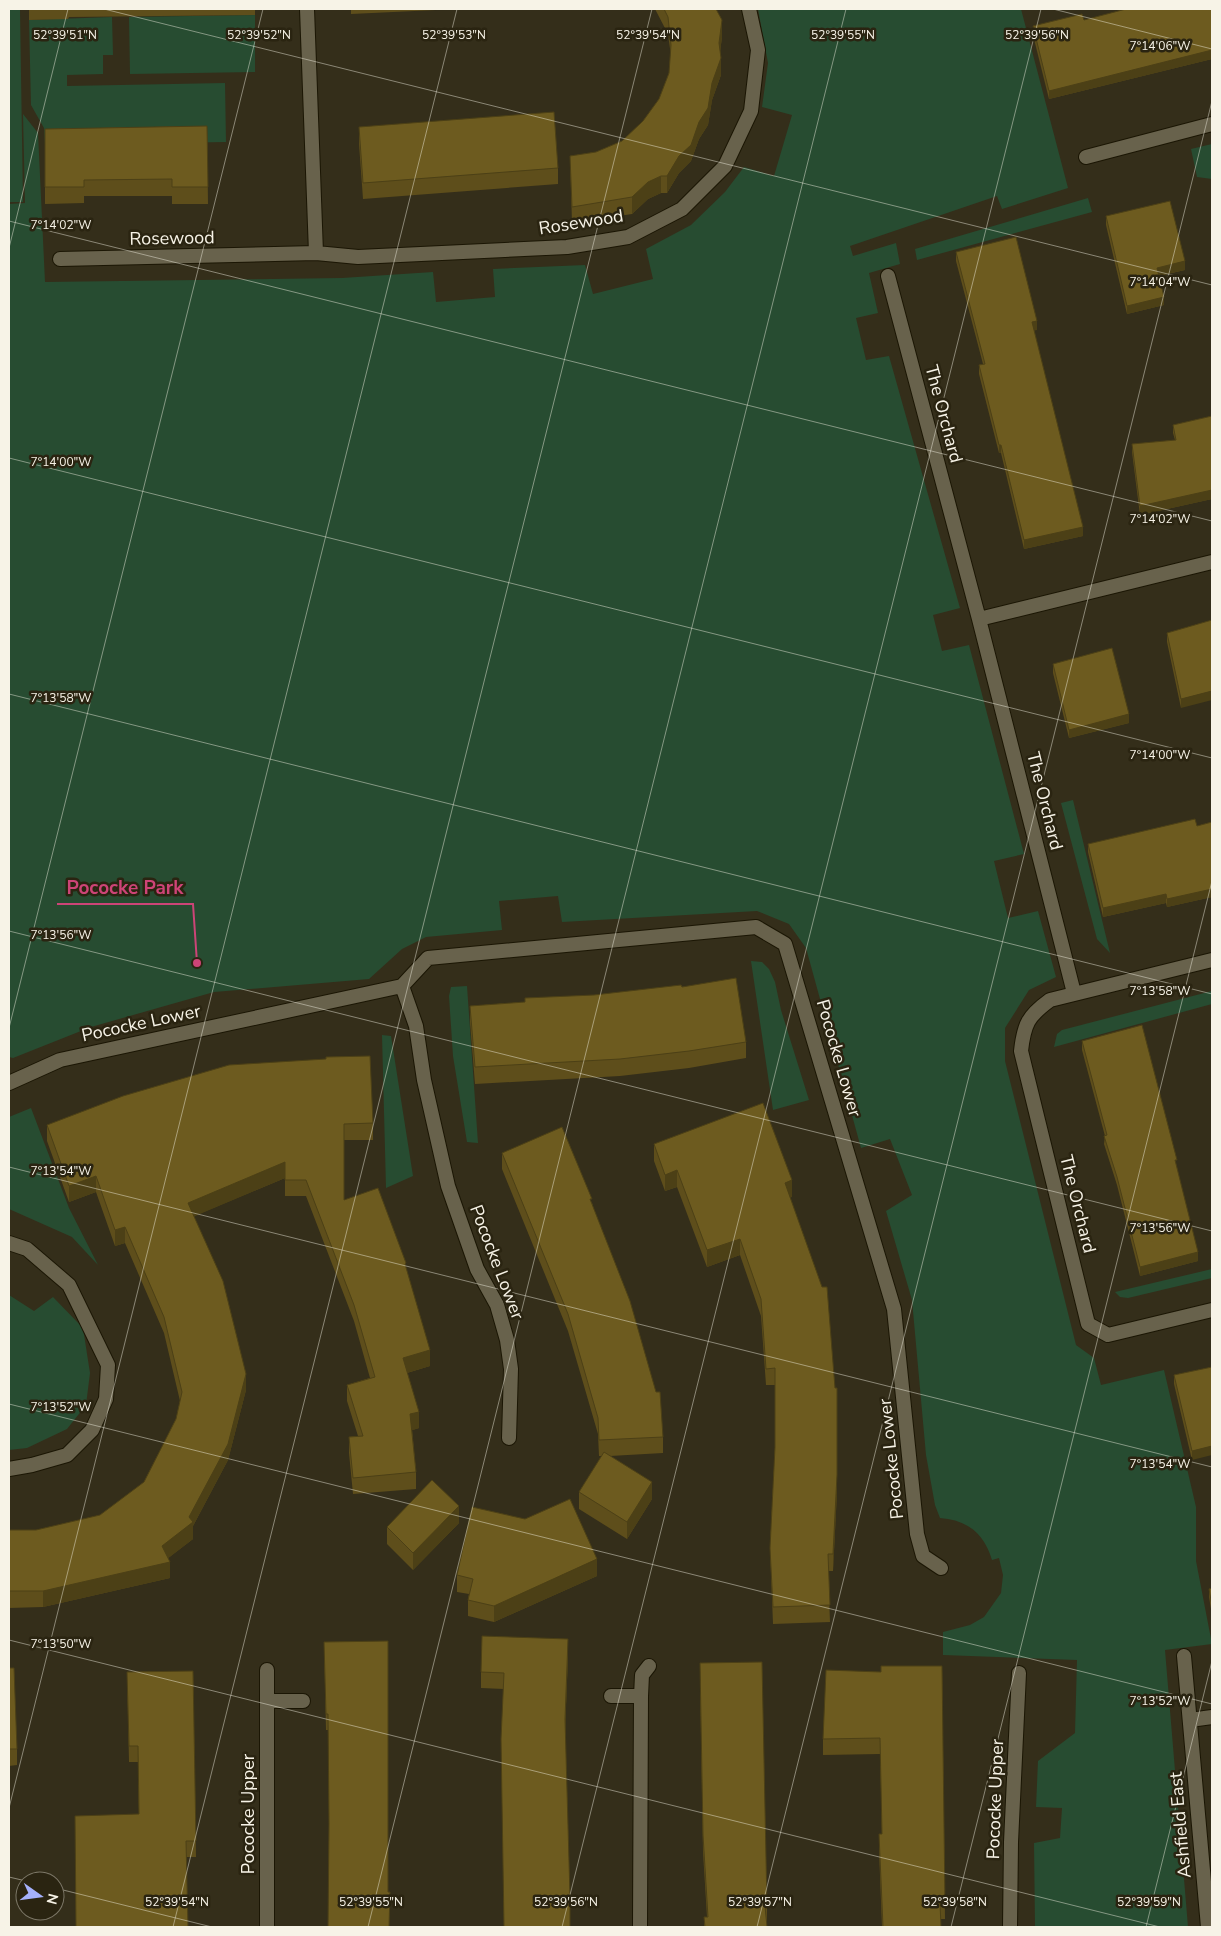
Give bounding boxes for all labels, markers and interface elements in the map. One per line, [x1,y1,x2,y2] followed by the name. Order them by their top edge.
[33,27,97,43] text: 52°39'51"N
[227,27,291,43] text: 52°39'52"N
[422,27,486,43] text: 52°39'53"N
[616,27,680,43] text: 52°39'54"N
[811,27,875,43] text: 52°39'55"N
[1005,27,1069,43] text: 52°39'56"N
[1129,38,1191,54] text: 7°14'06"W
[537,203,625,241] street label: Rosewood
[30,217,92,233] text: 7°14'02"W
[129,225,215,251] street label: Rosewood
[1129,274,1191,290] text: 7°14'04"W
[919,362,969,466] street label: The Orchard
[30,454,92,470] text: 7°14'00"W
[1129,511,1191,527] text: 7°14'02"W
[30,690,92,706] text: 7°13'58"W
[1129,747,1191,763] text: 7°14'00"W
[1021,749,1069,853] street label: The Orchard
[57,870,193,904] callout: Pococke Park
[67,875,184,901] text: Pococke Park
[30,927,92,943] text: 7°13'56"W
[1129,983,1191,999] text: 7°13'58"W
[811,997,867,1120] street label: Pococke Lower
[79,999,203,1047] street label: Pococke Lower
[1054,1152,1102,1256] street label: The Orchard
[30,1163,92,1179] text: 7°13'54"W
[464,1201,530,1323] street label: Pococke Lower
[1129,1220,1191,1236] text: 7°13'56"W
[873,1397,909,1520] street label: Pococke Lower
[30,1399,92,1415] text: 7°13'52"W
[1129,1456,1191,1472] text: 7°13'54"W
[30,1636,92,1652] text: 7°13'50"W
[1129,1693,1191,1709] text: 7°13'52"W
[981,1738,1009,1860] street label: Pococke Upper
[236,1753,260,1874] street label: Pococke Upper
[1163,1770,1197,1879] street label: Ashfield East
[15,1871,65,1921] north arrow
[42,1892,63,1906] text: N
[145,1894,209,1910] text: 52°39'54"N
[339,1894,403,1910] text: 52°39'55"N
[534,1894,598,1910] text: 52°39'56"N
[728,1894,792,1910] text: 52°39'57"N
[923,1894,987,1910] text: 52°39'58"N
[1117,1894,1181,1910] text: 52°39'59"N

